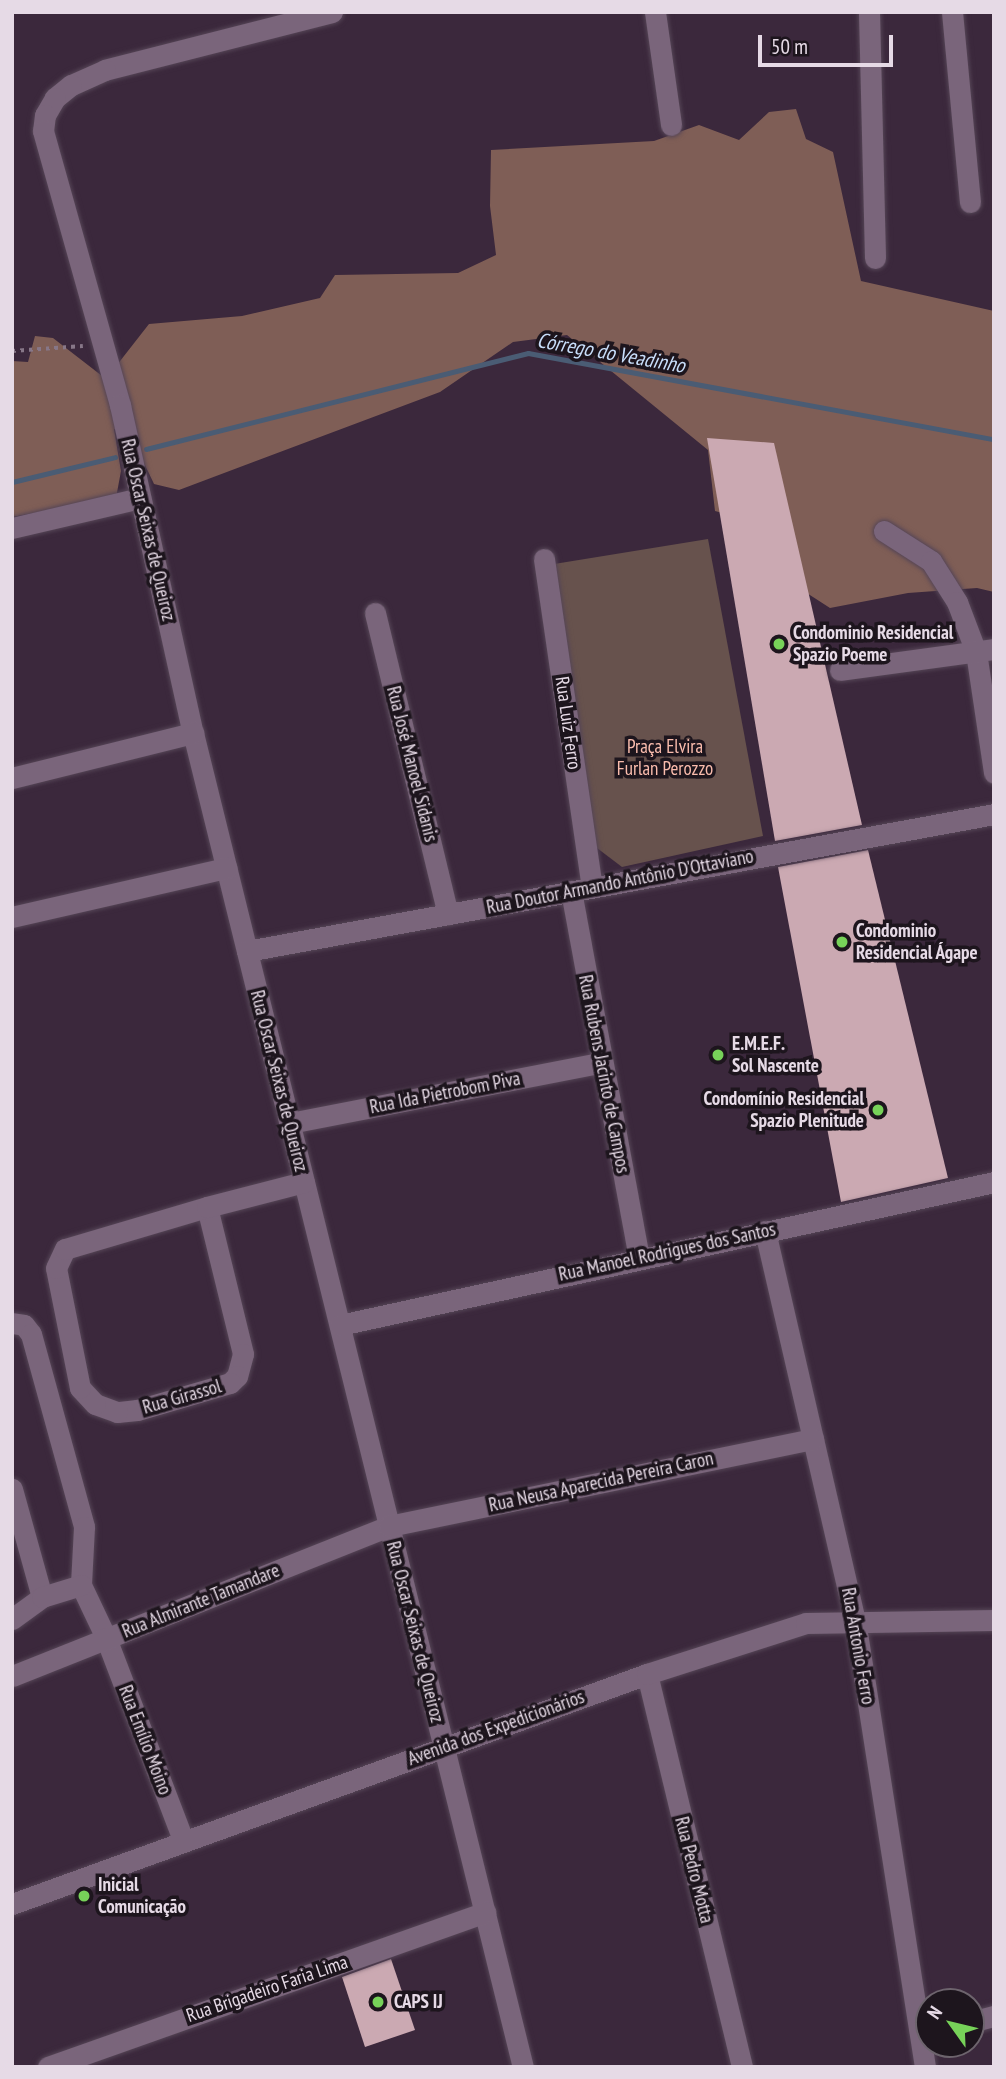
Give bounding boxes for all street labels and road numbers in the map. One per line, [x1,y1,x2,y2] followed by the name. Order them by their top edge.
[116,437,180,623] street label: Rua Oscar Seixas de Queiroz
[550,675,586,771] street label: Rua Luiz Ferro
[382,684,442,844] street label: Rua José Manoel Sidanis
[484,845,756,919] street label: Rua Doutor Armando Antônio D'Ottaviano
[574,973,634,1175] street label: Rua Rubens Jacinto de Campos
[245,988,313,1174] street label: Rua Oscar Seixas de Queiroz
[368,1067,522,1119] street label: Rua Ida Pietrobom Piva
[556,1218,778,1286] street label: Rua Manoel Rodrigues dos Santos
[140,1375,224,1419] street label: Rua Girassol
[486,1447,716,1517] street label: Rua Neusa Aparecida Pereira Caron
[381,1539,449,1725] street label: Rua Oscar Seixas de Queiroz
[119,1559,283,1643] street label: Rua Almirante Tamandare
[836,1586,880,1706] street label: Rua Antonio Ferro
[114,1682,176,1798] street label: Rua Emílio Moino
[405,1685,587,1771] street label: Avenida dos Expedicionários
[670,1814,718,1926] street label: Rua Pedro Motta
[183,1951,351,2027] street label: Rua Brigadeiro Faria Lima

